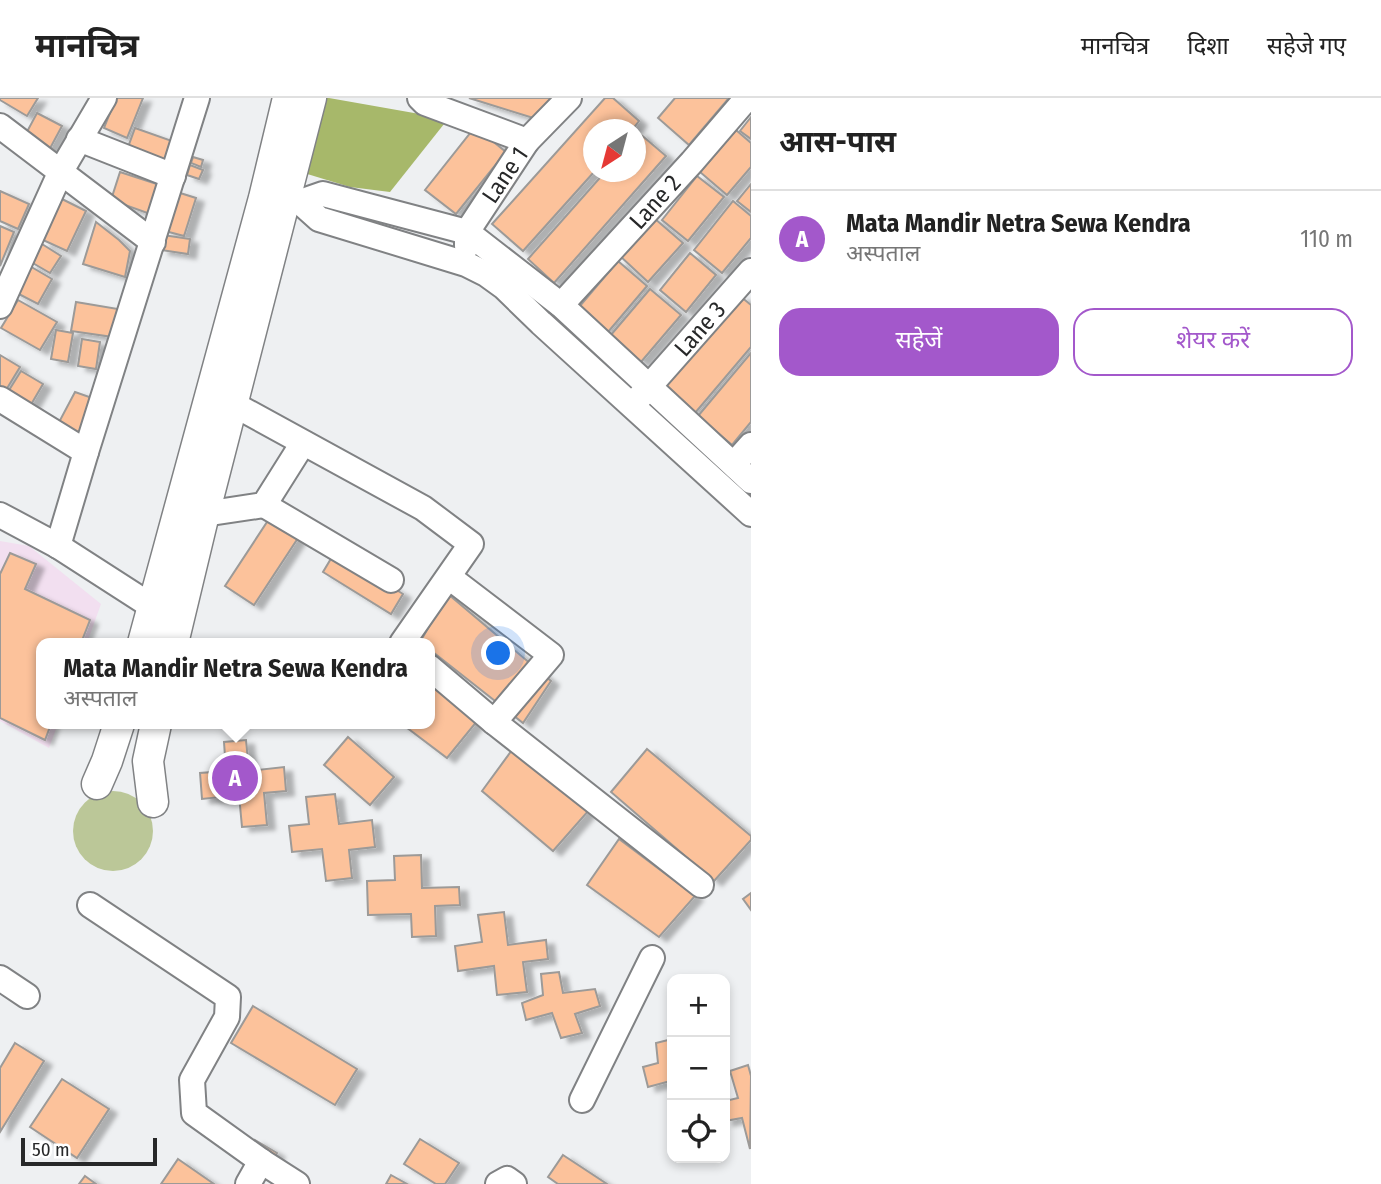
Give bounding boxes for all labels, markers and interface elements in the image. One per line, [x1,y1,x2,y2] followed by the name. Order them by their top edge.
[35,26,139,66] text: मानचित्र
[1081,32,1149,60] text: मानचित्र
[1187,32,1229,60] text: दिशा
[1267,32,1346,60] text: सहेजे गए
[583,119,646,182] north arrow
[779,124,896,160] text: आस-पास
[476,142,534,208] street label: Lane 1
[624,169,686,235] street label: Lane 2
[846,208,1191,239] text: Mata Mandir Netra Sewa Kendra
[796,225,808,253] text: A
[1300,225,1353,253] text: 110 m
[846,239,920,267] text: अस्पताल
[669,296,731,362] street label: Lane 3
[779,308,1059,376] button: सहेजें
[1073,308,1353,376] button: शेयर करें
[481,636,515,670] your location
[36,638,435,729] popup
[63,653,408,684] text: Mata Mandir Netra Sewa Kendra
[63,684,137,712] text: अस्पताल
[212,752,258,804] pin: A
[667,974,730,1163] map controls
[667,974,730,1037] button: +
[667,1037,730,1100] button: −
[667,1100,730,1163] button: locate
[21,1135,158,1167] scale bar
[32,1138,70,1161] text: 50 m

